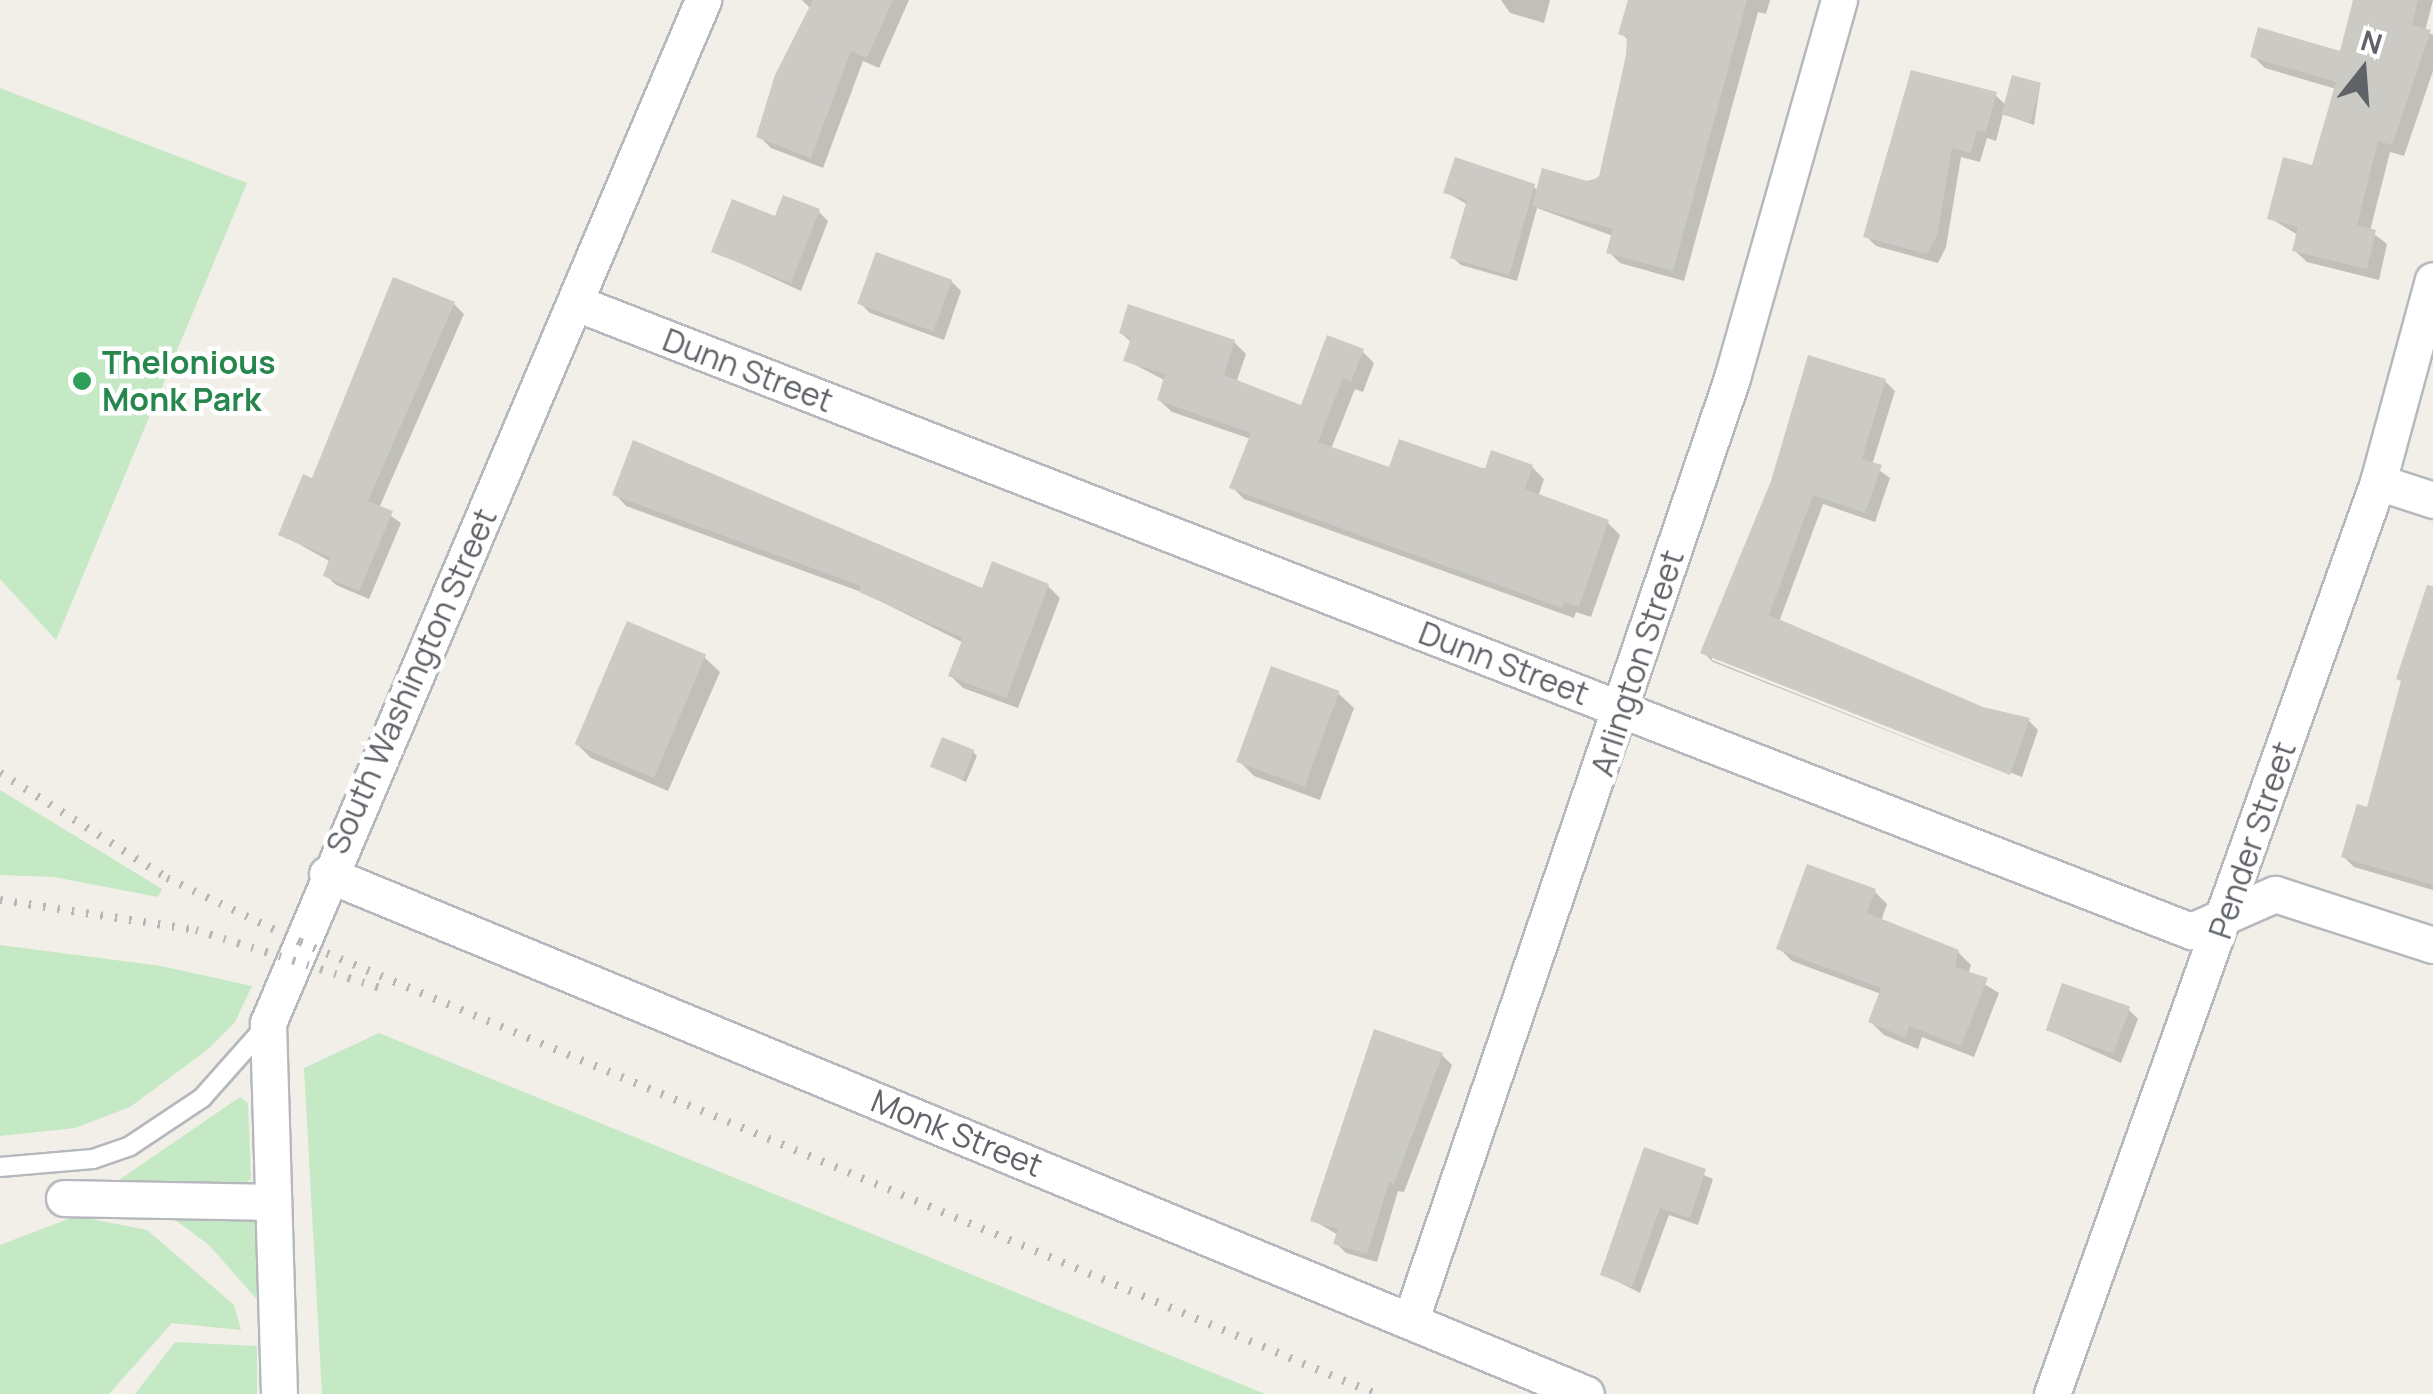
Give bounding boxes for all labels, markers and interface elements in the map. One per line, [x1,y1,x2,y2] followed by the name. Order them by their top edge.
[2313,20,2413,120] north arrow
[2357,20,2387,62] text: N
[658,320,838,420] street label: Dunn Street
[102,344,276,419] place label: Thelonious Monk Park
[71,370,93,392] marker: Thelonious Monk Park
[317,502,505,860] street label: South Washington Street
[1582,545,1692,781] street label: Arlington Street
[1414,613,1594,713] street label: Dunn Street
[2200,736,2304,944] street label: Pender Street
[866,1081,1048,1185] street label: Monk Street

